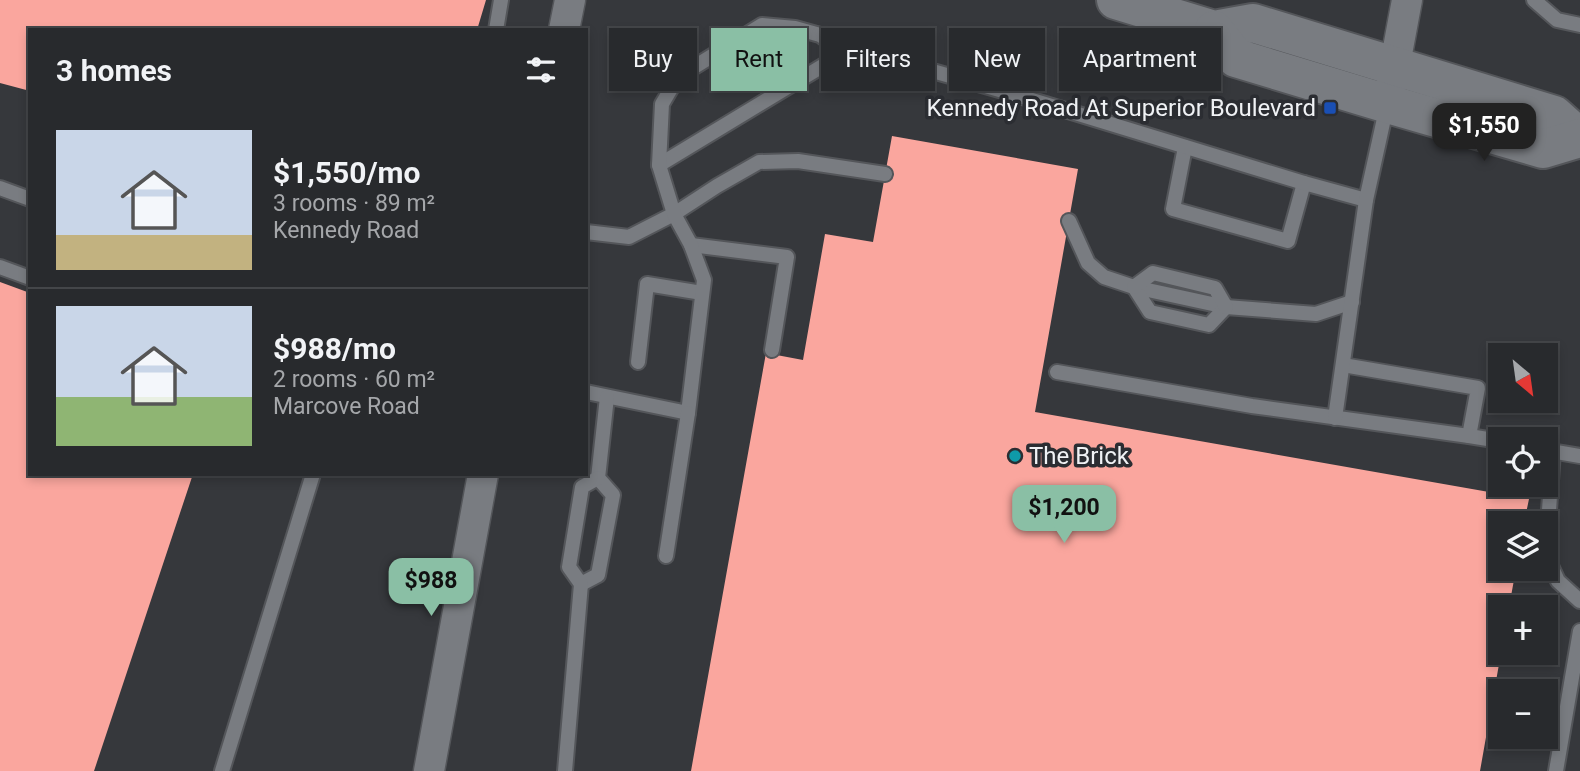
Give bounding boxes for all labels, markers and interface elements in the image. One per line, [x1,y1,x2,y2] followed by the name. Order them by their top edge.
[609,28,697,91] chip: Buy
[711,28,807,91] chip: Rent
[821,28,935,91] chip: Filters
[949,28,1045,91] chip: New
[1059,28,1221,91] chip: Apartment
[522,51,560,89] icon: filters
[56,53,172,88] text: 3 homes
[927,94,1316,122] place label: Kennedy Road At Superior Boulevard
[1322,100,1338,116] marker: Kennedy Road At Superior Boulevard
[1427,104,1541,163] pin: $1,550
[1448,112,1520,139] text: $1,550
[273,155,421,190] text: $1,550/mo
[112,158,196,242] icon: home
[273,190,435,217] text: 3 rooms · 89 m²
[273,217,419,244] text: Kennedy Road
[273,331,396,366] text: $988/mo
[112,334,196,418] icon: home
[1488,343,1558,413] north arrow
[1488,343,1558,749] map controls
[273,366,435,393] text: 2 rooms · 60 m²
[273,393,420,420] text: Marcove Road
[1488,427,1558,497] button: locate
[1029,442,1130,470] place label: The Brick
[1007,448,1023,464] marker: The Brick
[1007,486,1121,545] pin: $1,200
[1028,494,1100,521] text: $1,200
[1488,511,1558,581] button: layers
[390,558,472,618] pin: $988
[405,567,457,594] text: $988
[1488,595,1558,665] button: +
[1488,679,1558,749] button: −

